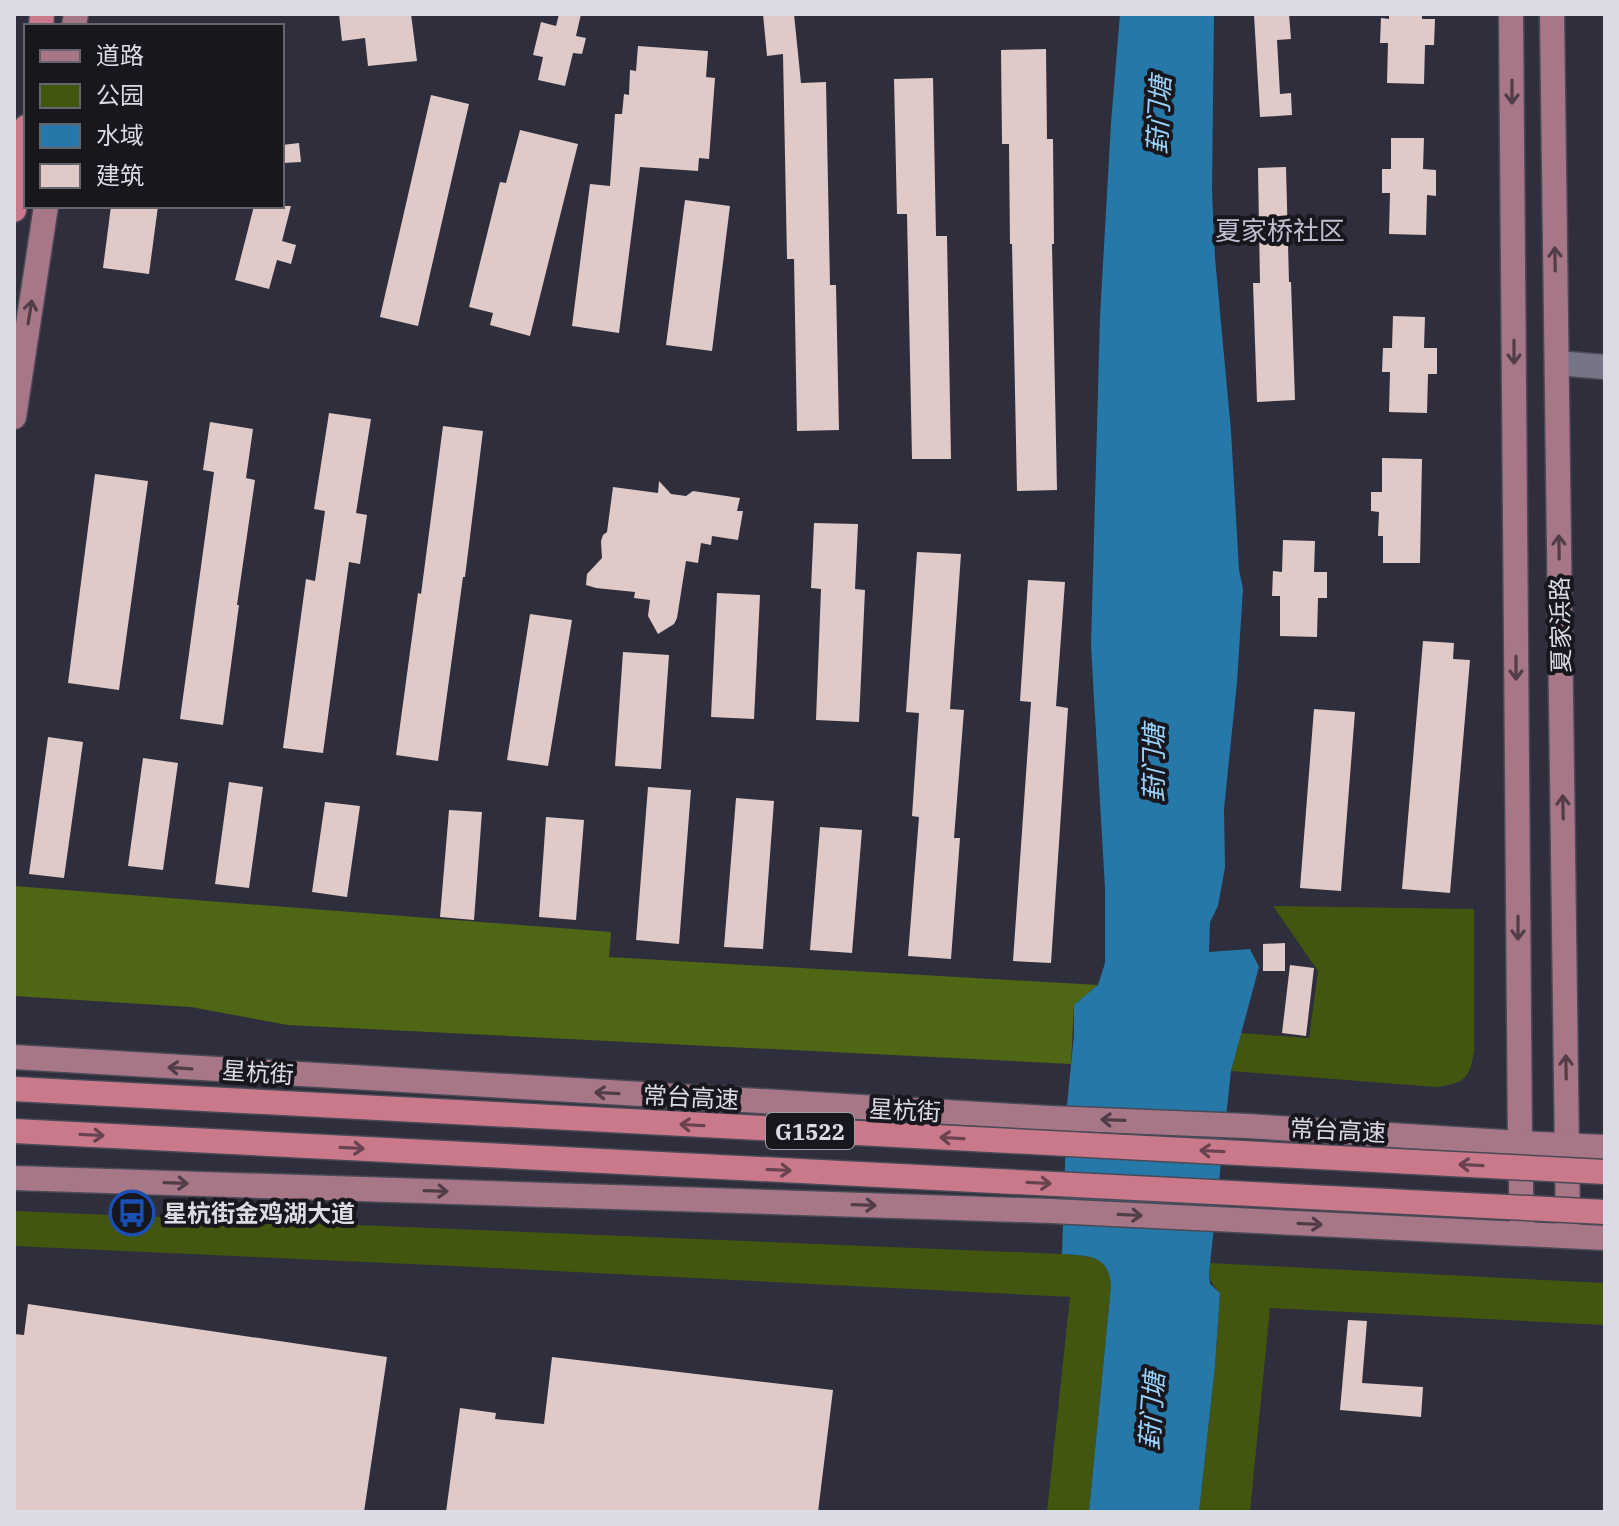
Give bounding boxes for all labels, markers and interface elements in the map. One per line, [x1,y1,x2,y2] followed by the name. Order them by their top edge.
[24,24,284,208] legend
[96,39,144,71] text: 道路
[1139,71,1177,155] water label: 葑门塘
[1504,78,1520,105] one-way arrow
[96,79,144,111] text: 公园
[96,119,144,151] text: 水域
[96,159,144,191] text: 建筑
[1215,213,1345,247] district label: 夏家桥社区
[1547,246,1563,273] one-way arrow
[23,300,38,325] one-way arrow
[1506,338,1521,365] one-way arrow
[1551,534,1567,561] one-way arrow
[1543,577,1577,673] street label: 夏家浜路
[1508,654,1524,681] one-way arrow
[1136,720,1170,802] water label: 葑门塘
[1555,794,1570,821] one-way arrow
[1510,914,1526,941] one-way arrow
[221,1054,295,1090] street label: 星杭街
[1558,1054,1574,1081] one-way arrow
[167,1060,194,1075] one-way arrow
[642,1079,740,1115] street label: 常台高速
[594,1085,621,1100] one-way arrow
[868,1092,942,1128] street label: 星杭街
[1289,1112,1387,1148] street label: 常台高速
[766,1113,854,1149] road number: G1522
[1100,1113,1127,1128] one-way arrow
[679,1117,706,1132] one-way arrow
[78,1128,105,1143] one-way arrow
[939,1130,966,1145] one-way arrow
[338,1141,365,1156] one-way arrow
[1199,1144,1226,1159] one-way arrow
[1458,1157,1485,1172] one-way arrow
[765,1163,792,1178] one-way arrow
[162,1176,189,1191] one-way arrow
[1025,1176,1052,1191] one-way arrow
[422,1184,449,1199] one-way arrow
[108,1189,156,1237] bus stop icon: 星杭街金鸡湖大道
[163,1197,355,1229] place label: 星杭街金鸡湖大道
[850,1197,877,1212] one-way arrow
[1116,1207,1143,1222] one-way arrow
[1296,1217,1322,1232] one-way arrow
[1131,1367,1171,1451] water label: 葑门塘

